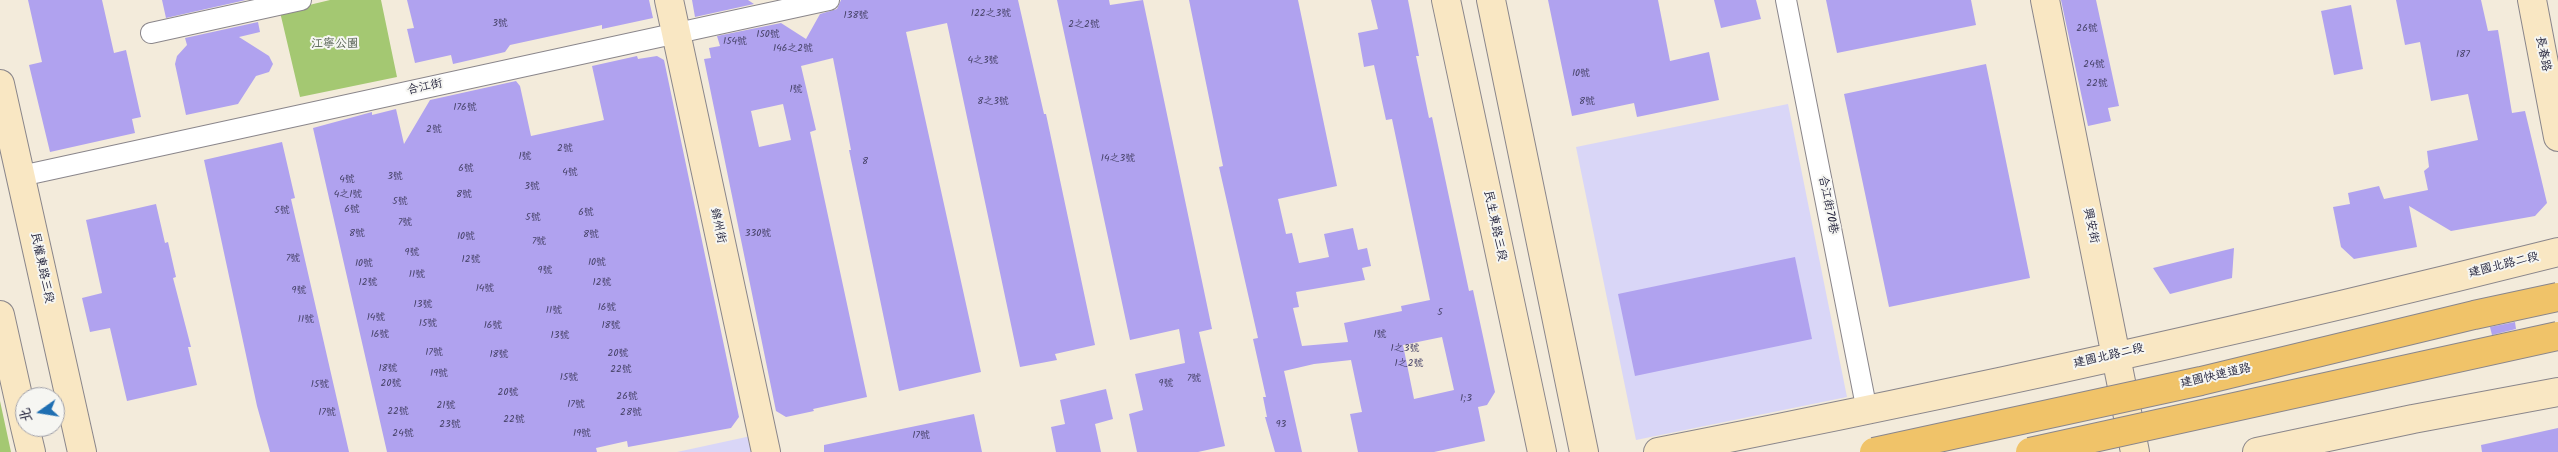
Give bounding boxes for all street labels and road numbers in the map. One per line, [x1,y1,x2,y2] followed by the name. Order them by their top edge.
[2531,35,2553,73] street label: 長春路
[406,77,444,99] street label: 合江街
[1814,174,1840,236] street label: 合江街70巷
[1479,189,1509,263] street label: 民生東路三段
[706,207,728,245] street label: 錦州街
[2079,207,2101,245] street label: 興安街
[26,231,56,305] street label: 民權東路三段
[2467,250,2541,282] street label: 建國北路二段
[2072,342,2146,372] street label: 建國北路二段
[2179,362,2253,392] street label: 建國快速道路

